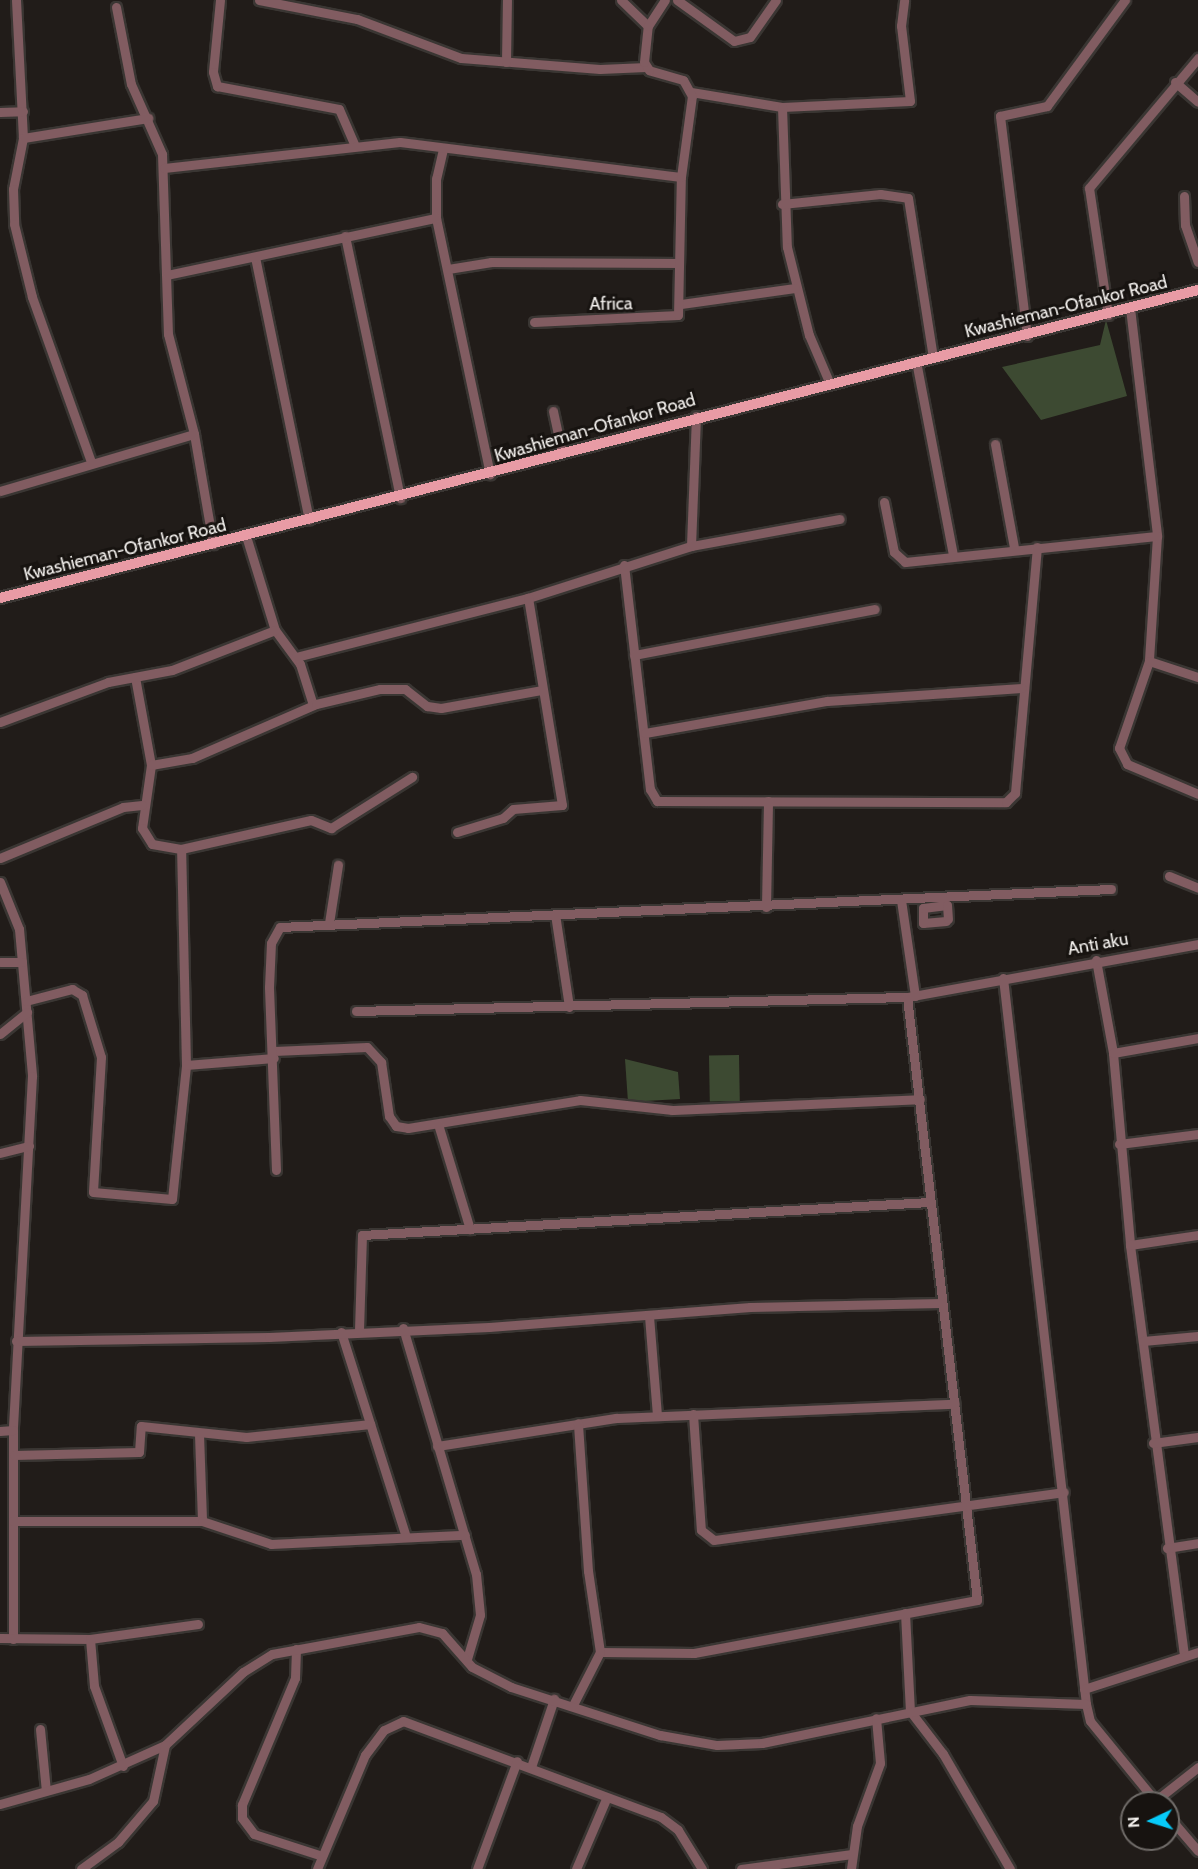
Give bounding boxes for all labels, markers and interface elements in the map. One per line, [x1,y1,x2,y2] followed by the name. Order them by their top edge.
[962,271,1170,343] street label: Kwashieman-Ofankor Road
[589,293,633,315] street label: Africa
[492,389,698,467] street label: Kwashieman-Ofankor Road
[21,514,229,586] street label: Kwashieman-Ofankor Road
[1066,928,1130,960] street label: Anti aku
[1120,1791,1180,1851] north arrow
[1124,1816,1143,1828] text: N

